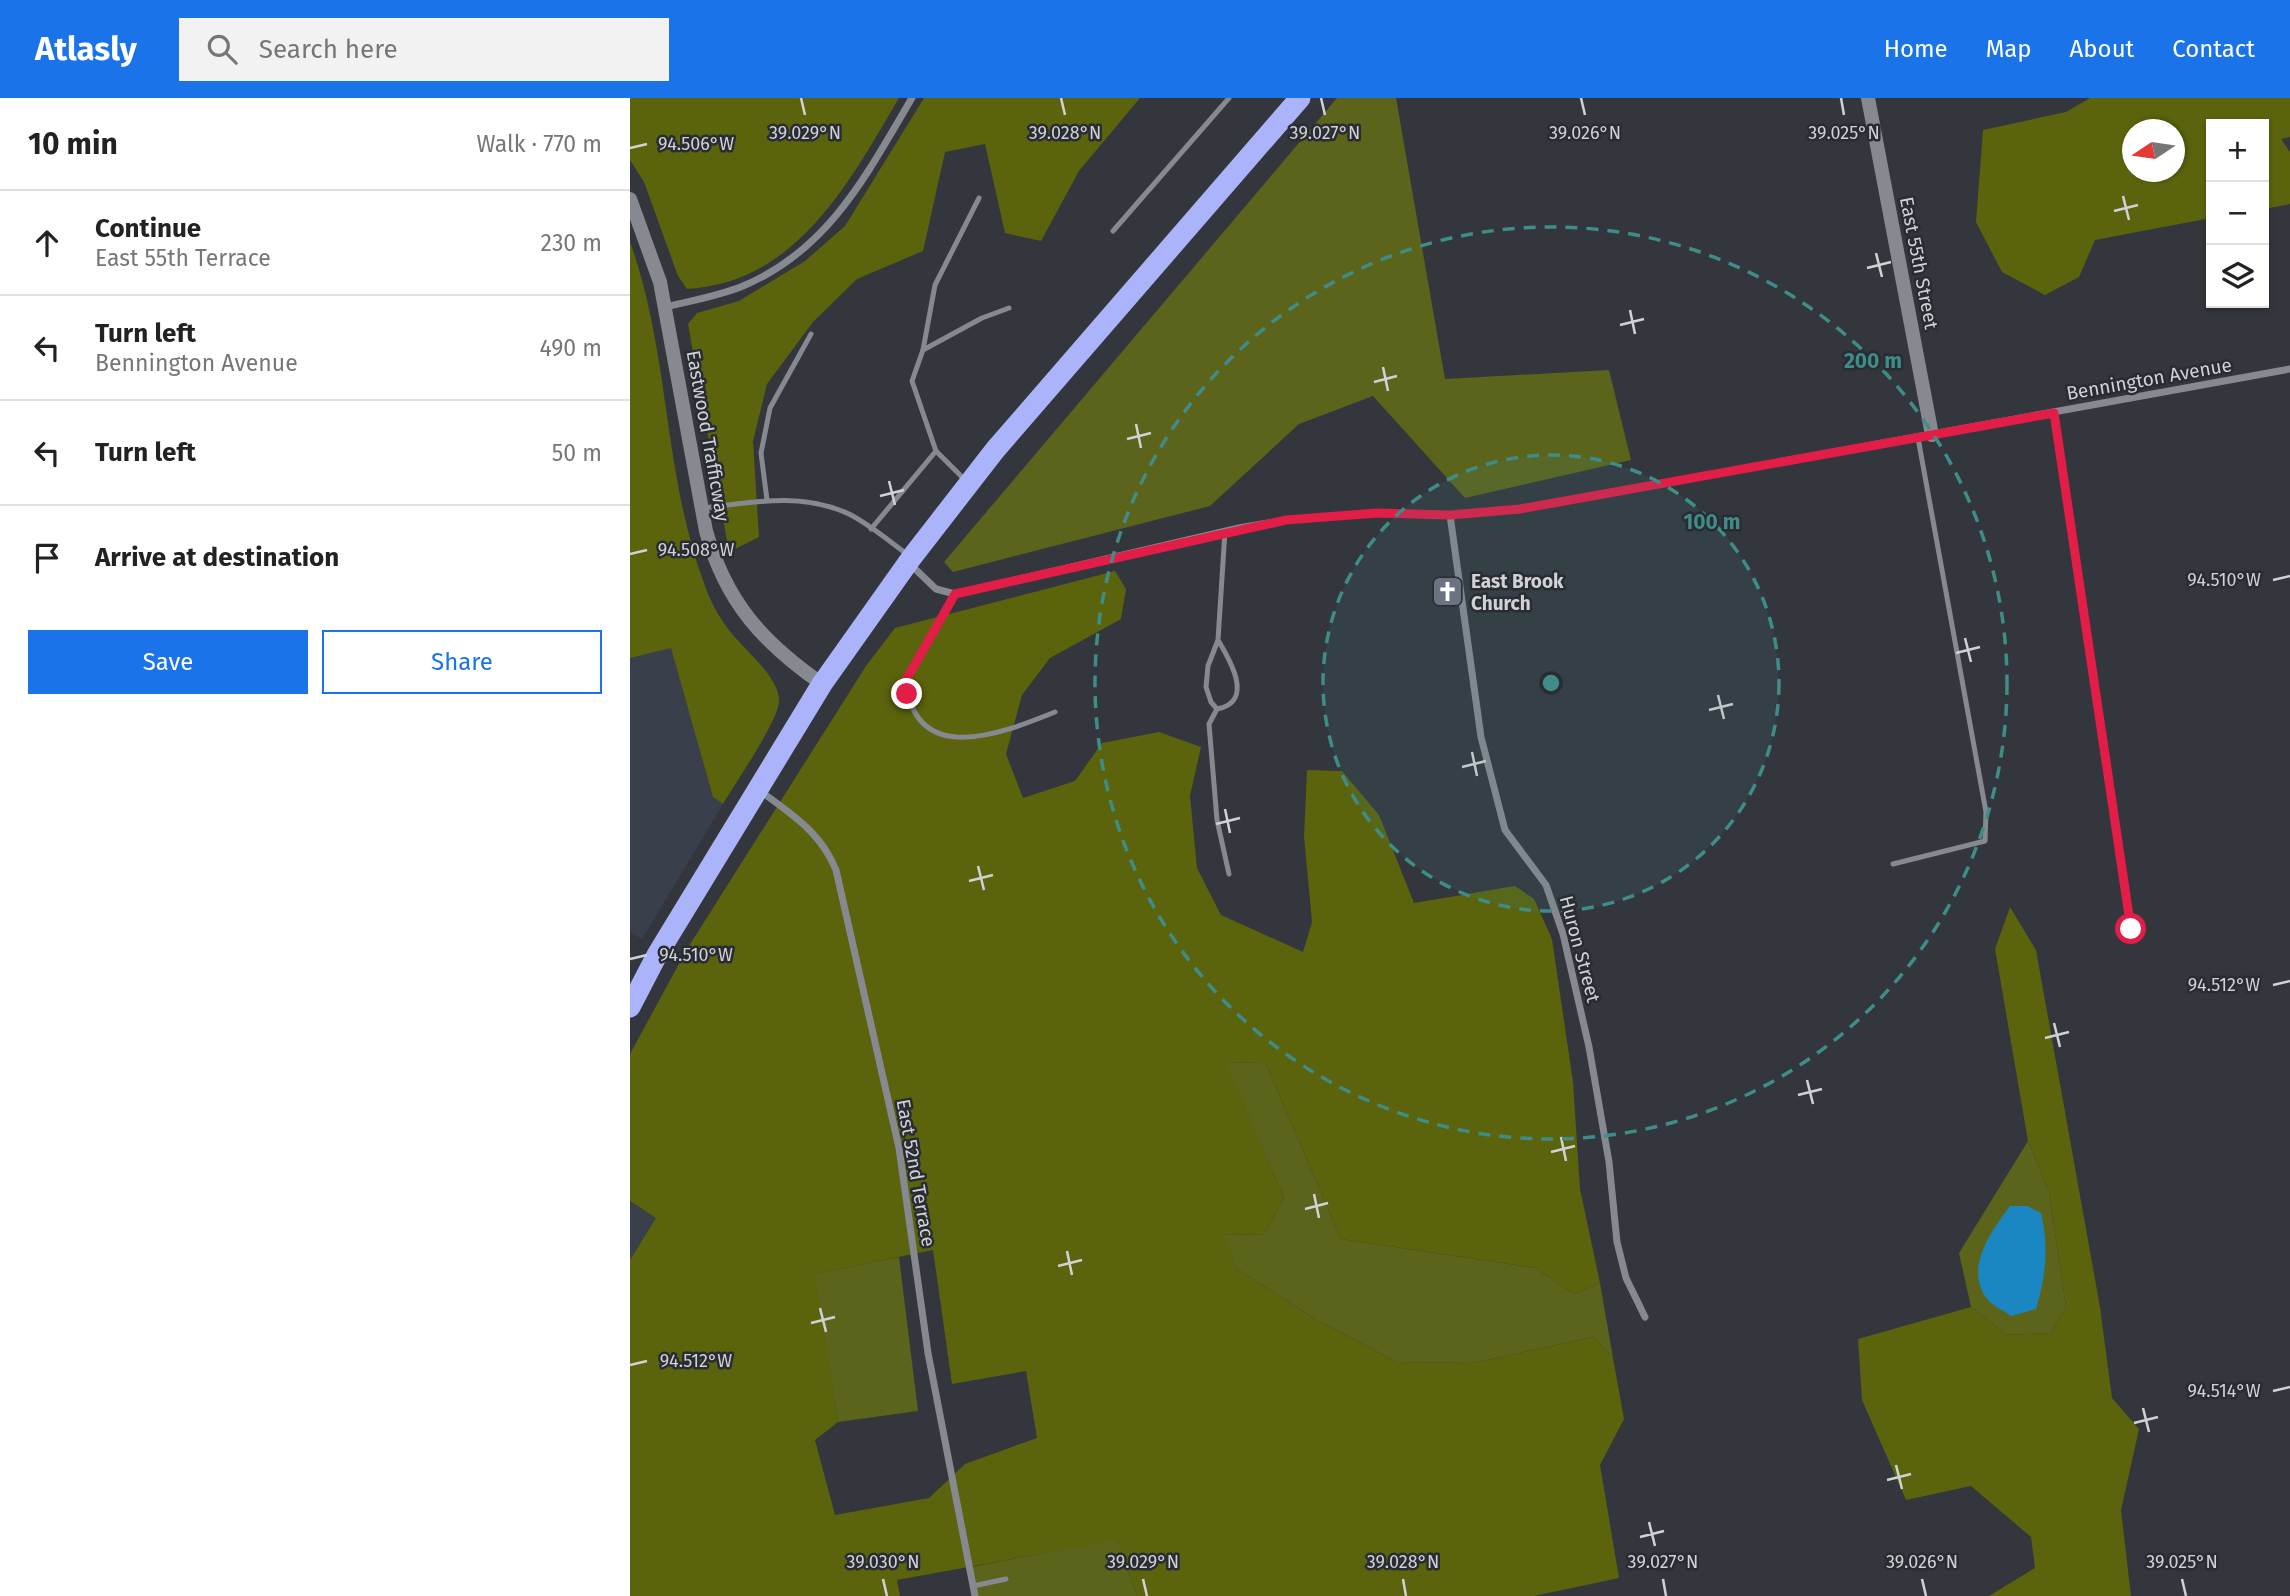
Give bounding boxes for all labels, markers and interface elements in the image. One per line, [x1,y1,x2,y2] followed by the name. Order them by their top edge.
[179,18,669,81] search box
[35,29,137,69] text: Atlasly
[203,30,241,68] icon: search
[259,34,398,65] text: Search here
[1884,35,1948,63] text: Home
[1986,35,2032,63] text: Map
[2070,35,2134,63] text: About
[2172,35,2255,63] text: Contact
[2122,119,2185,182] north arrow
[2206,119,2269,308] map controls
[2206,119,2269,182] button: +
[769,122,841,144] text: 39.029°N
[1029,122,1101,144] text: 39.028°N
[1290,122,1360,144] text: 39.027°N
[1549,122,1621,144] text: 39.026°N
[1808,122,1880,144] text: 39.025°N
[28,126,118,162] text: 10 min
[476,130,602,158] text: Walk · 770 m
[658,133,734,155] text: 94.506°W
[2206,182,2269,245] button: −
[1895,195,1943,331] street label: East 55th Street
[95,213,201,244] text: Continue
[28,224,66,262] icon: ahead
[541,229,602,257] text: 230 m
[95,244,271,272] text: East 55th Terrace
[2206,245,2269,308] button: layers
[95,318,196,349] text: Turn left
[28,329,66,367] icon: left
[540,334,602,362] text: 490 m
[1844,348,1902,374] text: 200 m
[95,349,298,377] text: Bennington Avenue
[682,349,734,524] street label: Eastwood Trafficway
[2065,353,2233,405] street label: Bennington Avenue
[28,434,66,472] icon: left
[95,437,196,468] text: Turn left
[552,439,602,467] text: 50 m
[1683,509,1741,535] text: 100 m
[28,539,66,577] icon: arrive
[658,539,734,561] text: 94.508°W
[95,542,339,573] text: Arrive at destination
[2187,569,2261,591] text: 94.510°W
[1471,570,1564,615] place label: East Brook Church
[1431,575,1465,609] church icon: East Brook Church
[28,630,308,694] button: Save
[322,630,602,694] button: Share
[1539,671,1563,695] centre of rings
[891,678,922,709] route end
[1555,893,1605,1005] street label: Huron Street
[2115,913,2146,944] route start
[659,944,733,966] text: 94.510°W
[2188,974,2260,996] text: 94.512°W
[892,1097,940,1249] street label: East 52nd Terrace
[660,1350,732,1372] text: 94.512°W
[2187,1380,2261,1402] text: 94.514°W
[847,1551,919,1573] text: 39.030°N
[1107,1551,1179,1573] text: 39.029°N
[1367,1551,1439,1573] text: 39.028°N
[1628,1551,1698,1573] text: 39.027°N
[1886,1551,1958,1573] text: 39.026°N
[2146,1551,2218,1573] text: 39.025°N

